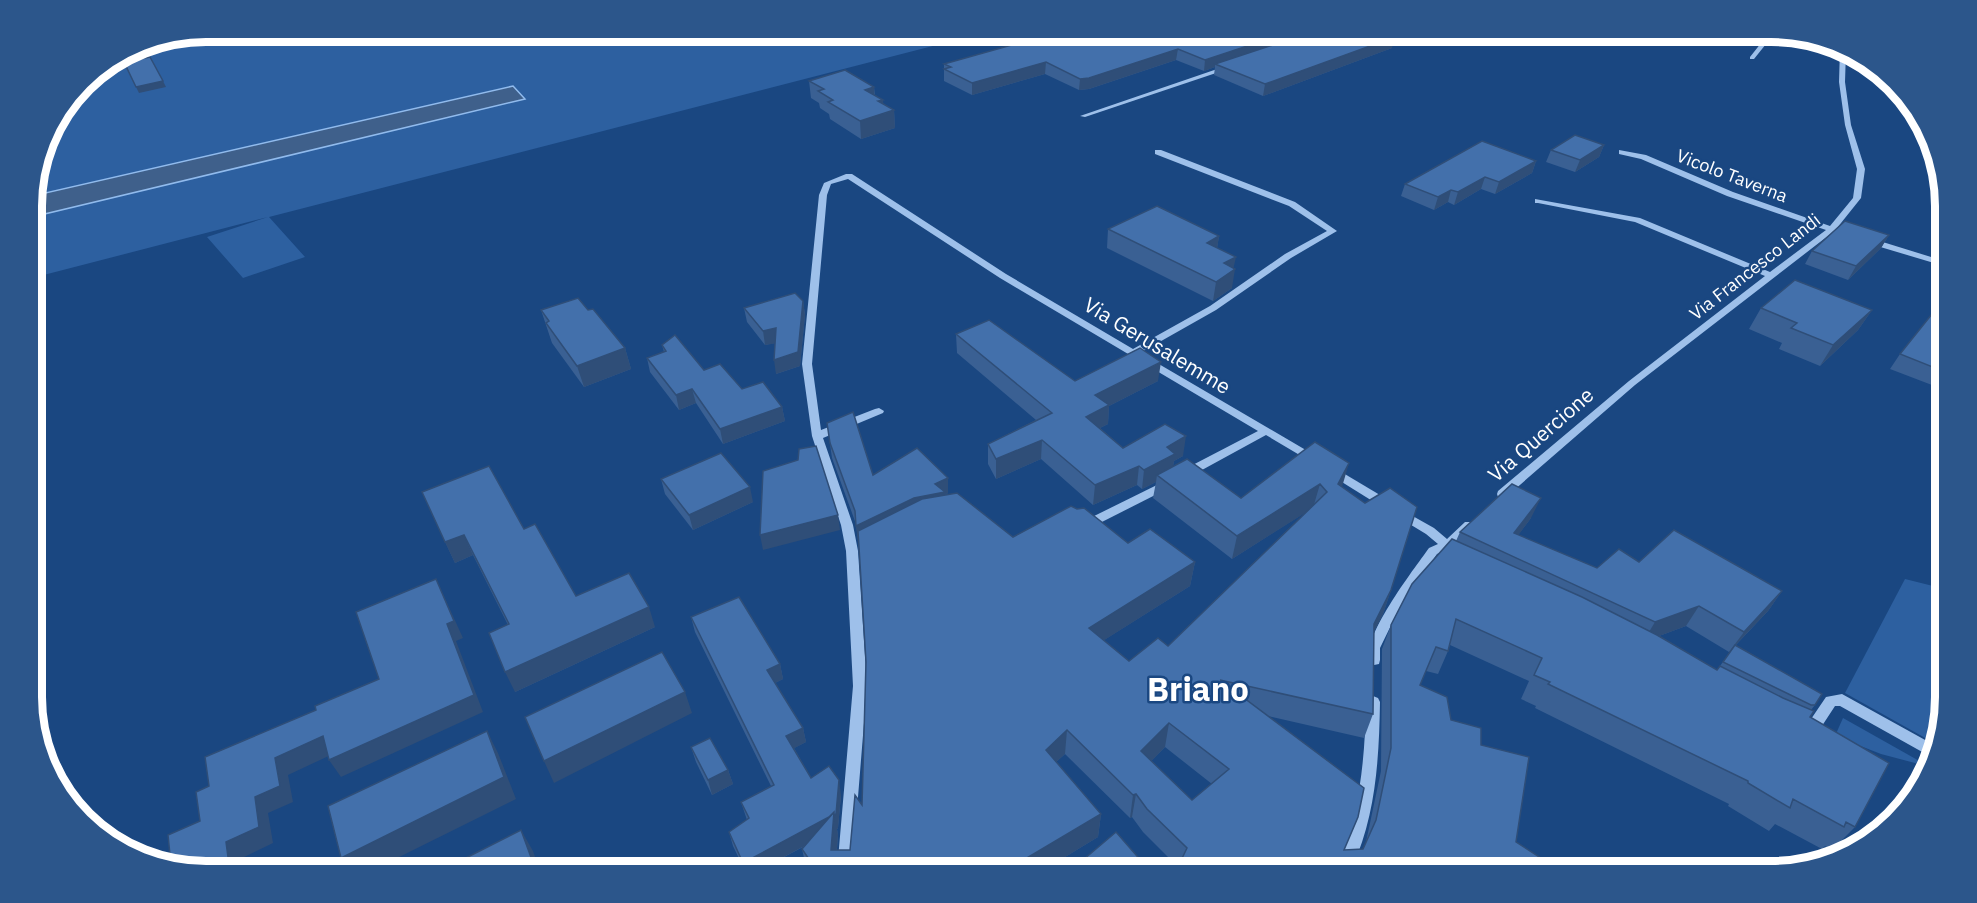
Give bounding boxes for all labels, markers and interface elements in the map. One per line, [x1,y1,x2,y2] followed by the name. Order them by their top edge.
[1673,144,1791,207] street label: Vicolo Taverna
[1685,208,1825,325] street label: Via Francesco Landi
[1079,290,1236,400] street label: Via Gerusalemme
[1482,381,1599,488] street label: Via Quercione
[1147,667,1249,710] district label: Briano

